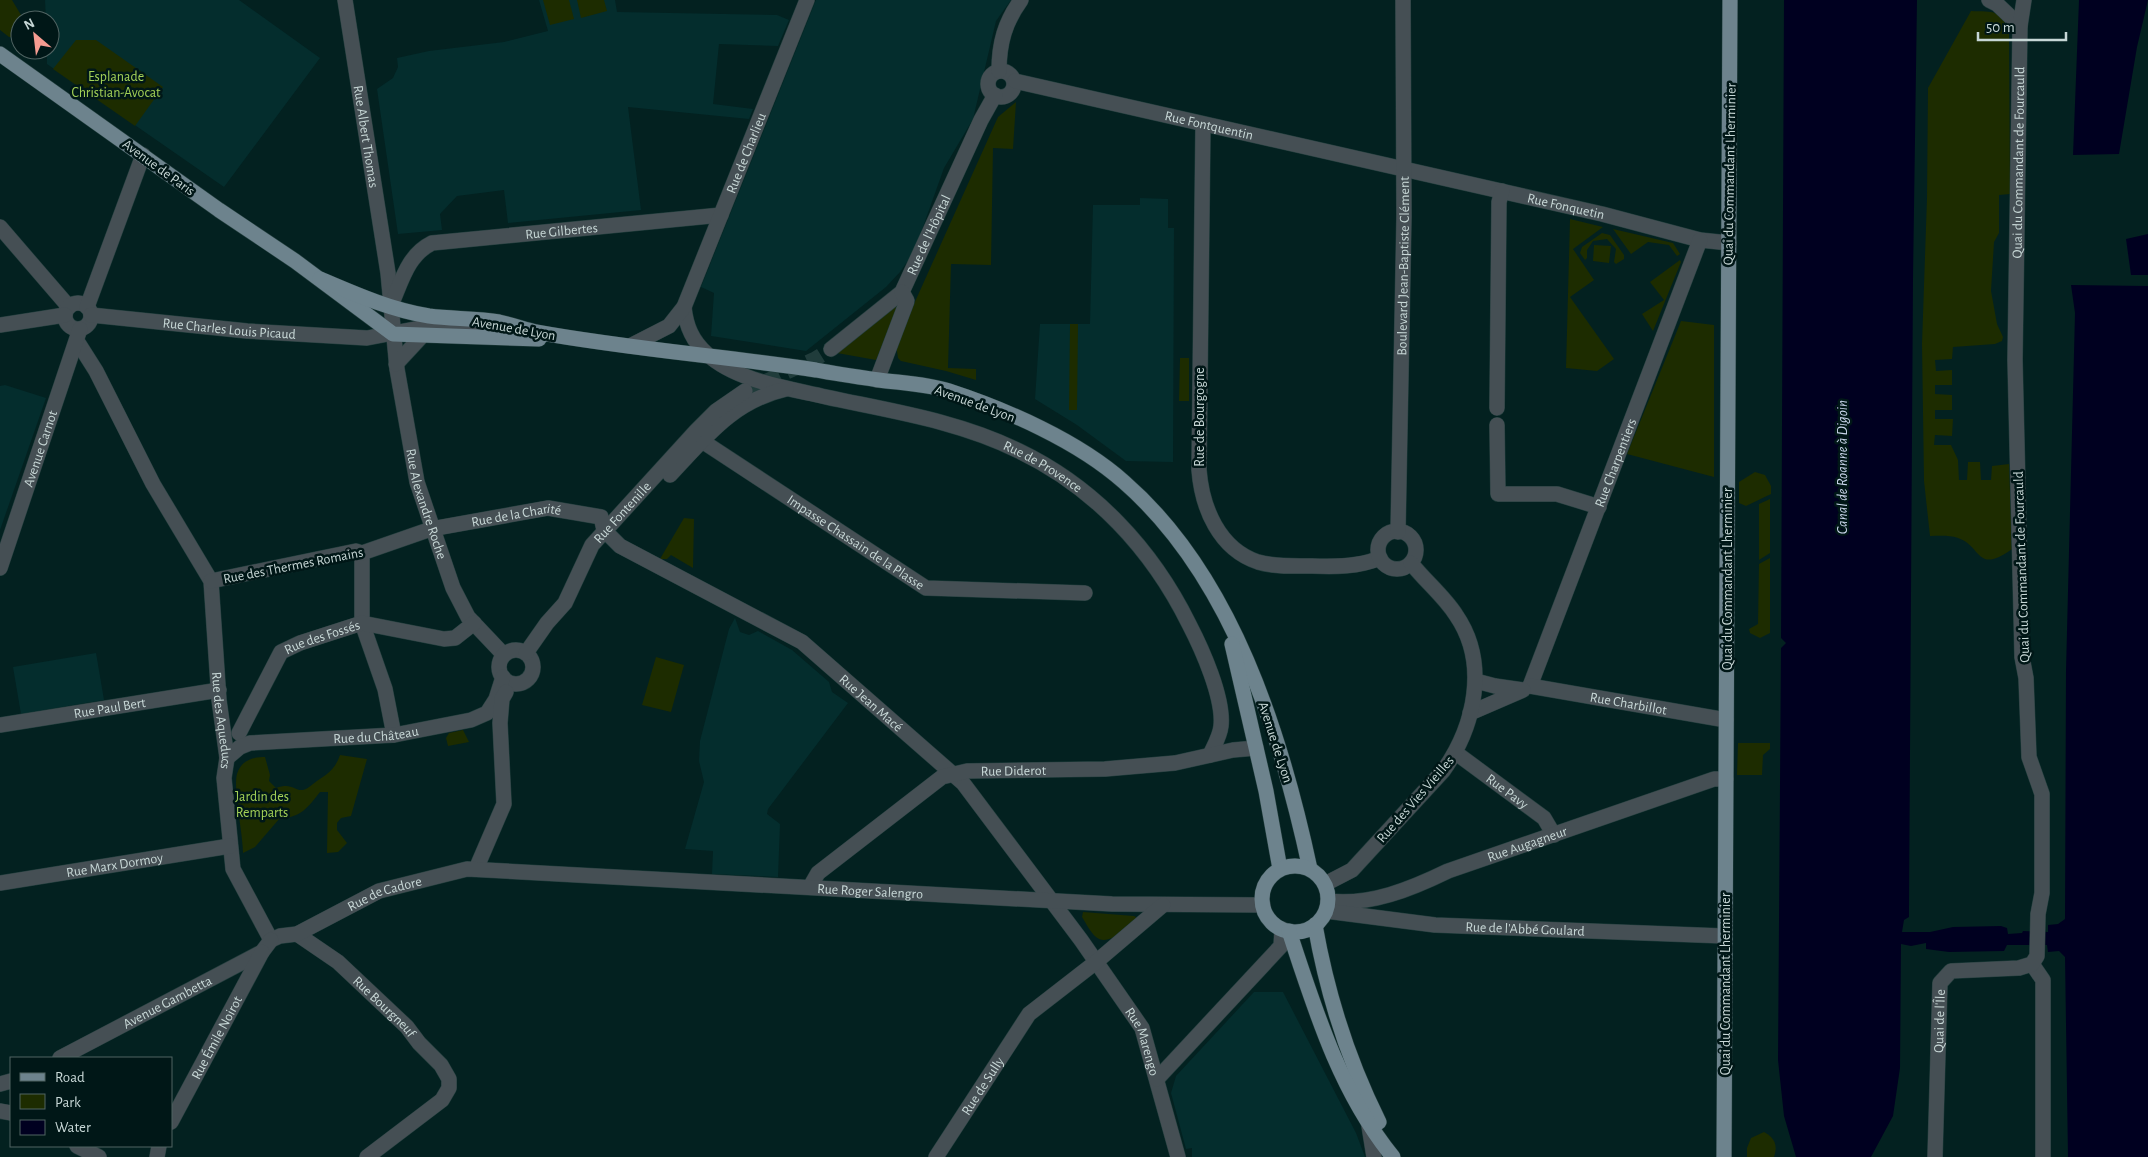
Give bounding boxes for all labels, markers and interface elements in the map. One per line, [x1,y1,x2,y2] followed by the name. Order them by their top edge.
[10,10,60,60] north arrow
[1978,10,2066,42] scale bar
[22,16,37,33] text: N
[1986,20,2015,35] text: 50 m
[2011,67,2027,259] street label: Quai du Commandant de Fourcauld
[71,70,161,100] park label: Esplanade Christian-Avocat
[1721,82,1739,265] street label: Quai du Commandant Lherminier
[351,84,380,189] street label: Rue Albert Thomas
[1163,109,1254,143] street label: Rue Fontquentin
[724,111,769,196] street label: Rue de Charlieu
[120,137,197,199] street label: Avenue de Paris
[1395,176,1412,356] street label: Boulevard Jean-Baptiste Clément
[1526,191,1606,222] street label: Rue Fonquetin
[905,193,954,277] street label: Rue de l'Hôpital
[525,221,598,242] street label: Rue Gilbertes
[471,315,557,343] street label: Avenue de Lyon
[162,316,296,342] street label: Rue Charles Louis Picaud
[1193,367,1207,467] street label: Rue de Bourgogne
[933,383,1017,425] street label: Avenue de Lyon
[1835,400,1850,534] water label: Canal de Roanne à Digoin
[22,408,60,489] street label: Avenue Carnot
[1593,417,1639,509] street label: Rue Charpentiers
[1001,439,1085,496] street label: Rue de Provence
[403,448,449,561] street label: Rue Alexandre Roche
[2012,471,2032,663] street label: Quai du Commandant de Fourcauld
[591,479,654,546] street label: Rue Fontenille
[1721,487,1735,670] street label: Quai du Commandant Lherminier
[784,493,926,593] street label: Impasse Chassain de la Plasse
[470,502,562,530] street label: Rue de la Charité
[222,546,364,586] street label: Rue des Thermes Romains
[282,618,362,657] street label: Rue des Fossés
[209,671,233,770] street label: Rue des Aqueducs
[836,672,905,735] street label: Rue Jean Macé
[1589,691,1668,718] street label: Rue Charbillot
[73,696,147,721] street label: Rue Paul Bert
[1255,700,1295,785] street label: Avenue de Lyon
[333,724,420,746] street label: Rue du Château
[1375,754,1457,846] street label: Rue des Vies Vieilles
[981,764,1047,779] street label: Rue Diderot
[1483,772,1531,812] street label: Rue Pavy
[235,790,289,820] park label: Jardin des Remparts
[1486,824,1570,865] street label: Rue Augagneur
[65,851,164,880] street label: Rue Marx Dormoy
[346,875,423,914] street label: Rue de Cadore
[817,882,923,902] street label: Rue Roger Salengro
[1719,892,1733,1075] street label: Quai du Commandant Lherminier
[1465,920,1585,939] street label: Rue de l'Abbé Goulard
[121,973,215,1032] street label: Avenue Gambetta
[350,974,418,1040] street label: Rue Bourgneuf
[1931,989,1948,1053] street label: Quai de l'Île
[189,993,245,1082] street label: Rue Émile Noirot
[1122,1005,1161,1077] street label: Rue Marengo
[959,1055,1007,1118] street label: Rue de Sully
[10,1057,172,1147] legend
[55,1070,85,1085] text: Road
[55,1095,81,1110] text: Park
[55,1120,91,1135] text: Water

